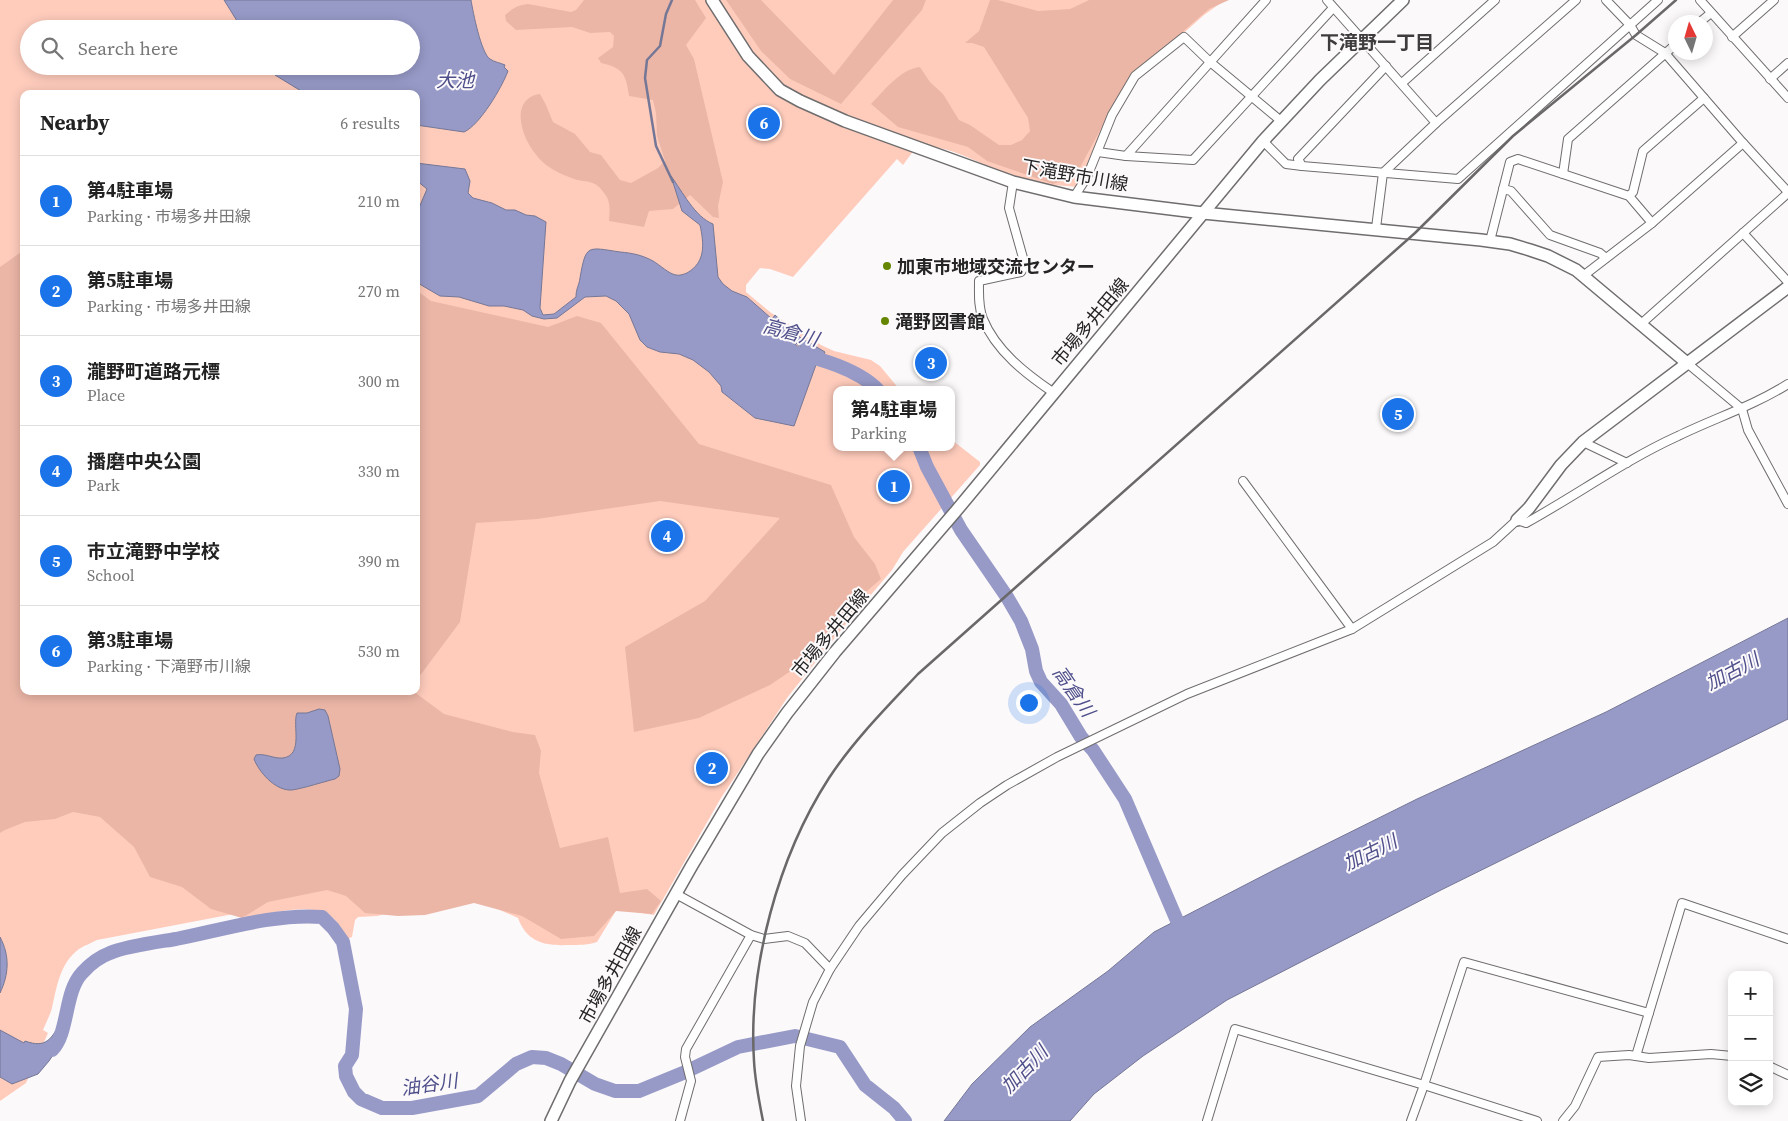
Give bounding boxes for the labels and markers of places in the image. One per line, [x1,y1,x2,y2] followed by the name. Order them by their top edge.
[748,104,780,142] pin: 6
[897,254,1095,279] place label: 加東市地域交流センター
[881,260,893,272] marker: 加東市地域交流センター
[895,309,985,334] place label: 滝野図書館
[879,315,891,327] marker: 滝野図書館
[915,344,947,382] pin: 3
[1382,395,1414,433] pin: 5
[878,467,910,505] pin: 1
[651,517,683,555] pin: 4
[696,749,728,787] pin: 2

